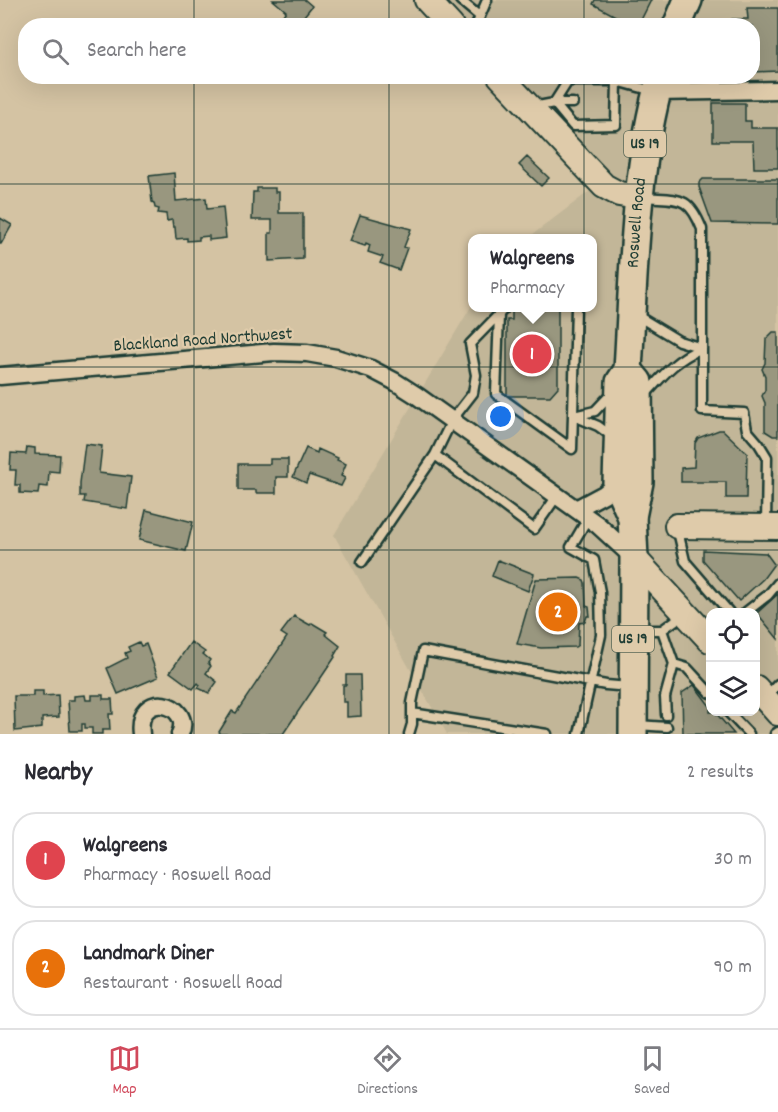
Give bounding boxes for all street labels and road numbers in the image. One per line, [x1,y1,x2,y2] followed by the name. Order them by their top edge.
[624,131,666,157] road number: US 19
[621,176,654,269] street label: Roswell Road
[113,322,294,360] street label: Blackland Road Northwest
[612,626,654,652] road number: US 19

